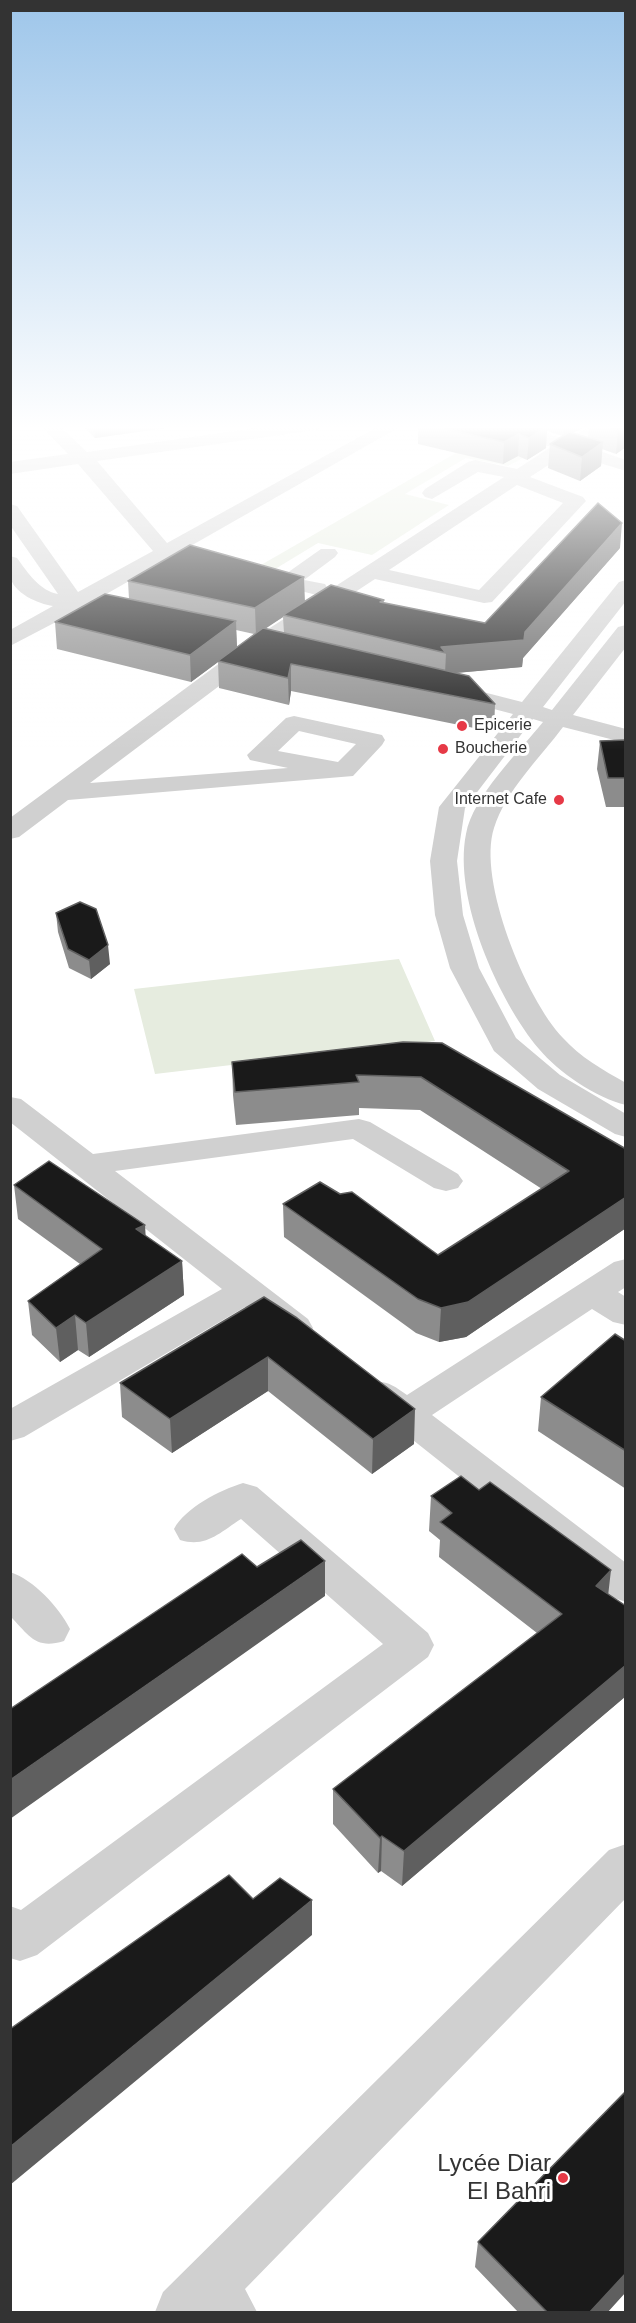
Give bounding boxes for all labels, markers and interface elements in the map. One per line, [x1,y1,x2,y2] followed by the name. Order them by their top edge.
[474,716,532,736] place label: Epicerie
[455,719,469,733] marker: Epicerie
[455,739,527,759] place label: Boucherie
[436,742,450,756] marker: Boucherie
[454,790,547,810] place label: Internet Cafe
[552,793,566,807] marker: Internet Cafe
[437,2150,551,2206] place label: Lycée Diar El Bahri
[556,2171,570,2185] marker: Lycée Diar El Bahri

